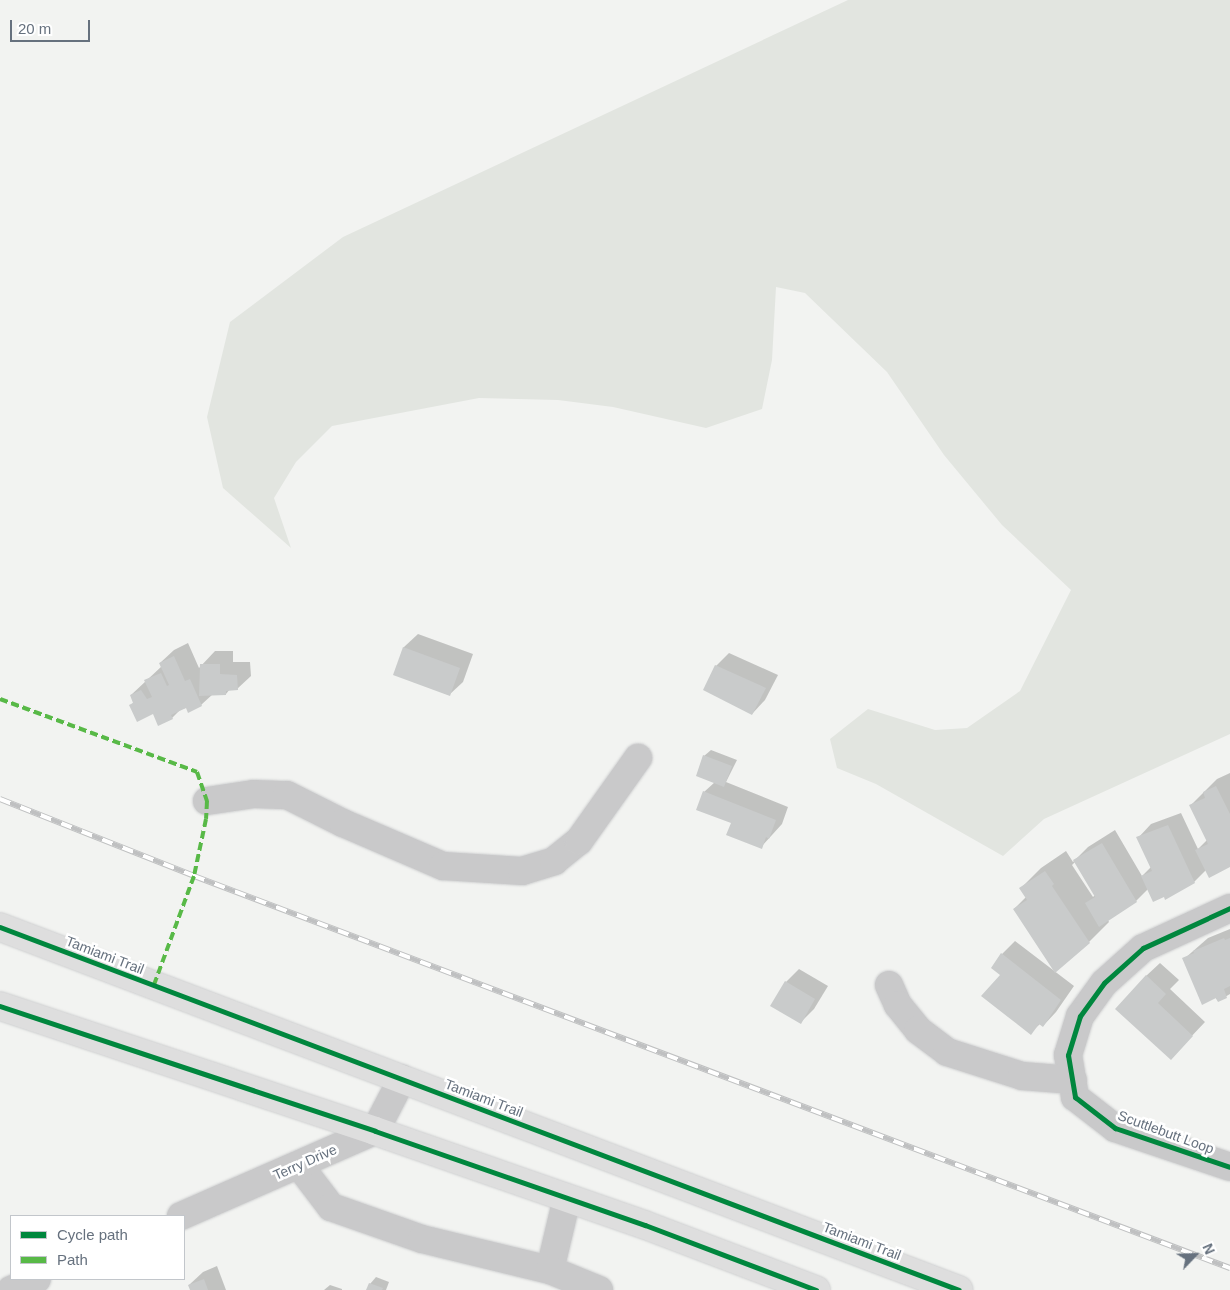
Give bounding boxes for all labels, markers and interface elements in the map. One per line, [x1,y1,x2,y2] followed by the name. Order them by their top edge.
[12,10,92,42] scale bar
[18,20,51,37] text: 20 m
[63,932,147,978] street label: Tamiami Trail
[442,1075,526,1121] street label: Tamiami Trail
[1116,1107,1216,1157] street label: Scuttlebutt Loop
[271,1141,339,1183] street label: Terry Drive
[10,1215,185,1280] legend
[820,1218,904,1264] street label: Tamiami Trail
[57,1226,128,1243] text: Cycle path
[1170,1230,1220,1280] north arrow
[1199,1241,1218,1257] text: N
[57,1251,88,1268] text: Path

